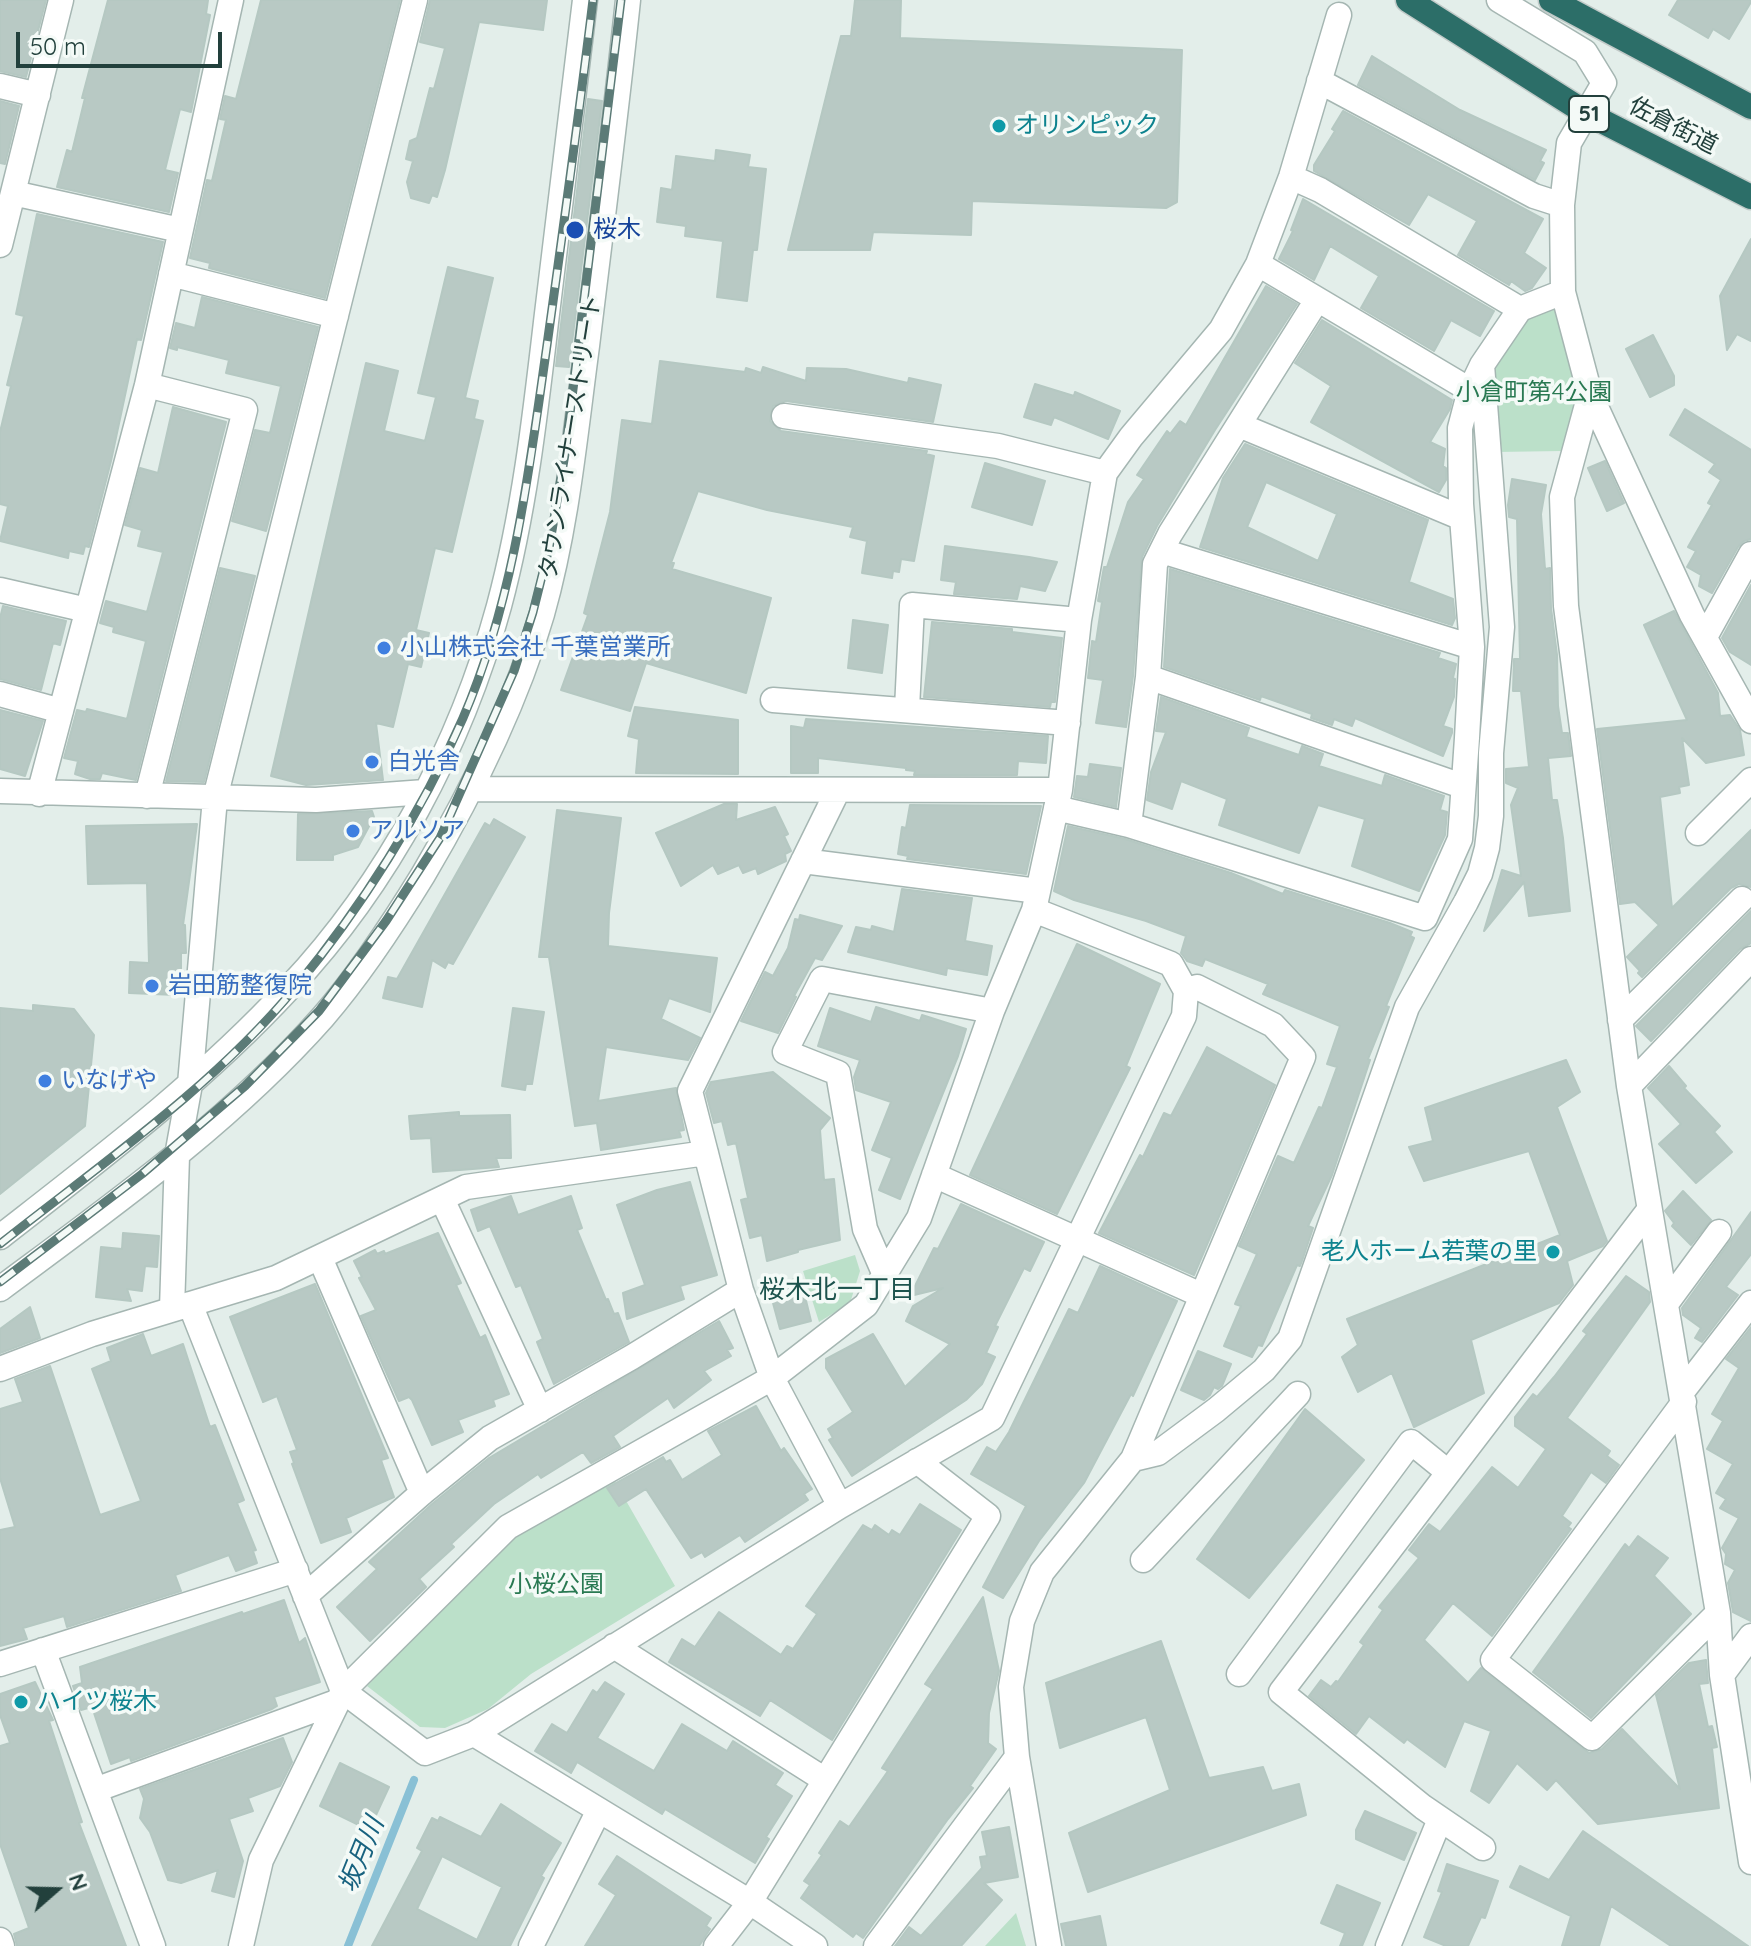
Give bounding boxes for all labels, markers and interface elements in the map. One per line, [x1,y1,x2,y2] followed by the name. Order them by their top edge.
[20,16,226,66] scale bar
[30,31,86,61] text: 50 m
[1624,91,1722,161] street label: 佐倉街道
[1569,96,1609,132] road number: 51
[1015,112,1159,140] place label: オリンピック
[990,117,1008,135] marker: オリンピック
[593,216,641,244] place label: 桜木
[564,219,586,241] marker: 桜木
[534,293,608,581] street label: タウンライナーストリート
[1456,379,1612,407] park label: 小倉町第4公園
[400,634,671,662] place label: 小山株式会社 千葉営業所
[375,639,393,657] marker: 小山株式会社 千葉営業所
[388,748,460,776] place label: 白光舎
[363,753,381,771] marker: 白光舎
[369,817,465,845] place label: アルソア
[344,822,362,840] marker: アルソア
[168,972,312,1000] place label: 岩田筋整復院
[143,977,161,995] marker: 岩田筋整復院
[61,1067,157,1095] place label: いなげや
[36,1072,54,1090] marker: いなげや
[1321,1238,1537,1266] place label: 老人ホーム若葉の里
[1544,1243,1562,1261] marker: 老人ホーム若葉の里
[759,1274,915,1306] district label: 桜木北一丁目
[508,1571,604,1599] park label: 小桜公園
[37,1688,157,1716] place label: ハイツ桜木
[12,1693,30,1711] marker: ハイツ桜木
[333,1813,391,1897] water label: 坂月川
[16,1850,96,1930] north arrow
[63,1869,94,1894] text: N

